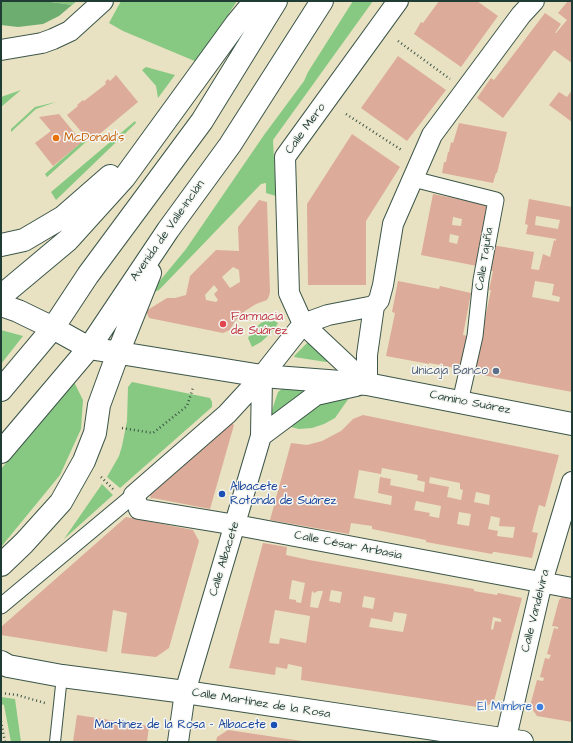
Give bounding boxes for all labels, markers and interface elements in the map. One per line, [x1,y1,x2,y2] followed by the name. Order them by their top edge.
[283,101,329,157] street label: Calle Mero
[64,131,124,145] place label: McDonald's
[51,133,61,143] marker: McDonald's
[128,178,208,284] street label: Avenida de Valle-Inclán
[473,226,497,292] street label: Calle Tajuña
[231,310,287,338] place label: Farmacia de Suárez
[218,319,228,329] marker: Farmacia de Suárez
[412,364,488,378] place label: Unicaja Banco
[491,366,501,376] marker: Unicaja Banco
[428,388,512,418] street label: Camino Suárez
[230,480,336,508] place label: Albacete - Rotonda de Suárez
[217,489,227,499] marker: Albacete - Rotonda de Suárez
[207,520,243,598] street label: Calle Albacete
[293,529,403,563] street label: Calle César Arbasia
[519,568,553,654] street label: Calle Vandelvira
[191,686,331,722] street label: Calle Martínez de la Rosa
[477,700,532,714] place label: El Mimbre
[535,702,545,712] marker: El Mimbre
[95,718,266,732] place label: Martínez de la Rosa - Albacete
[269,720,279,730] marker: Martínez de la Rosa - Albacete

